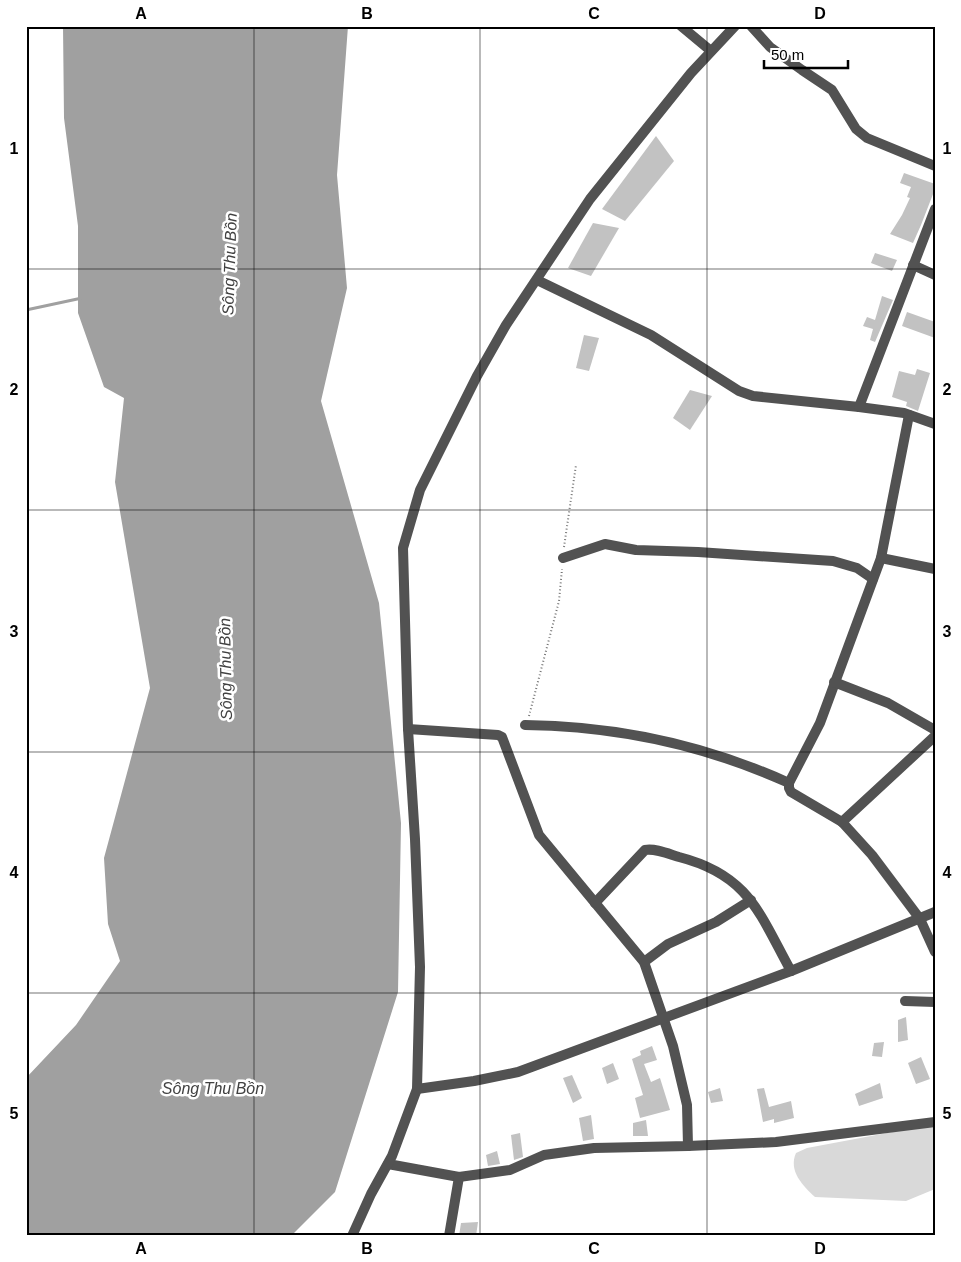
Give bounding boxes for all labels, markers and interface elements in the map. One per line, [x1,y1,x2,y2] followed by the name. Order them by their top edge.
[135,5,147,22] text: A
[361,5,373,22] text: B
[588,5,600,22] text: C
[814,5,826,22] text: D
[764,38,847,70] scale bar
[771,46,804,63] text: 50 m
[10,140,19,157] text: 1
[943,140,952,157] text: 1
[219,213,240,315] water label: Sông Thu Bồn
[10,381,19,398] text: 2
[943,381,952,398] text: 2
[216,618,235,720] water label: Sông Thu Bồn
[10,623,19,640] text: 3
[943,623,952,640] text: 3
[10,864,19,881] text: 4
[943,864,952,881] text: 4
[162,1080,264,1097] water label: Sông Thu Bồn
[10,1105,19,1122] text: 5
[943,1105,952,1122] text: 5
[135,1240,147,1257] text: A
[361,1240,373,1257] text: B
[588,1240,600,1257] text: C
[814,1240,826,1257] text: D

